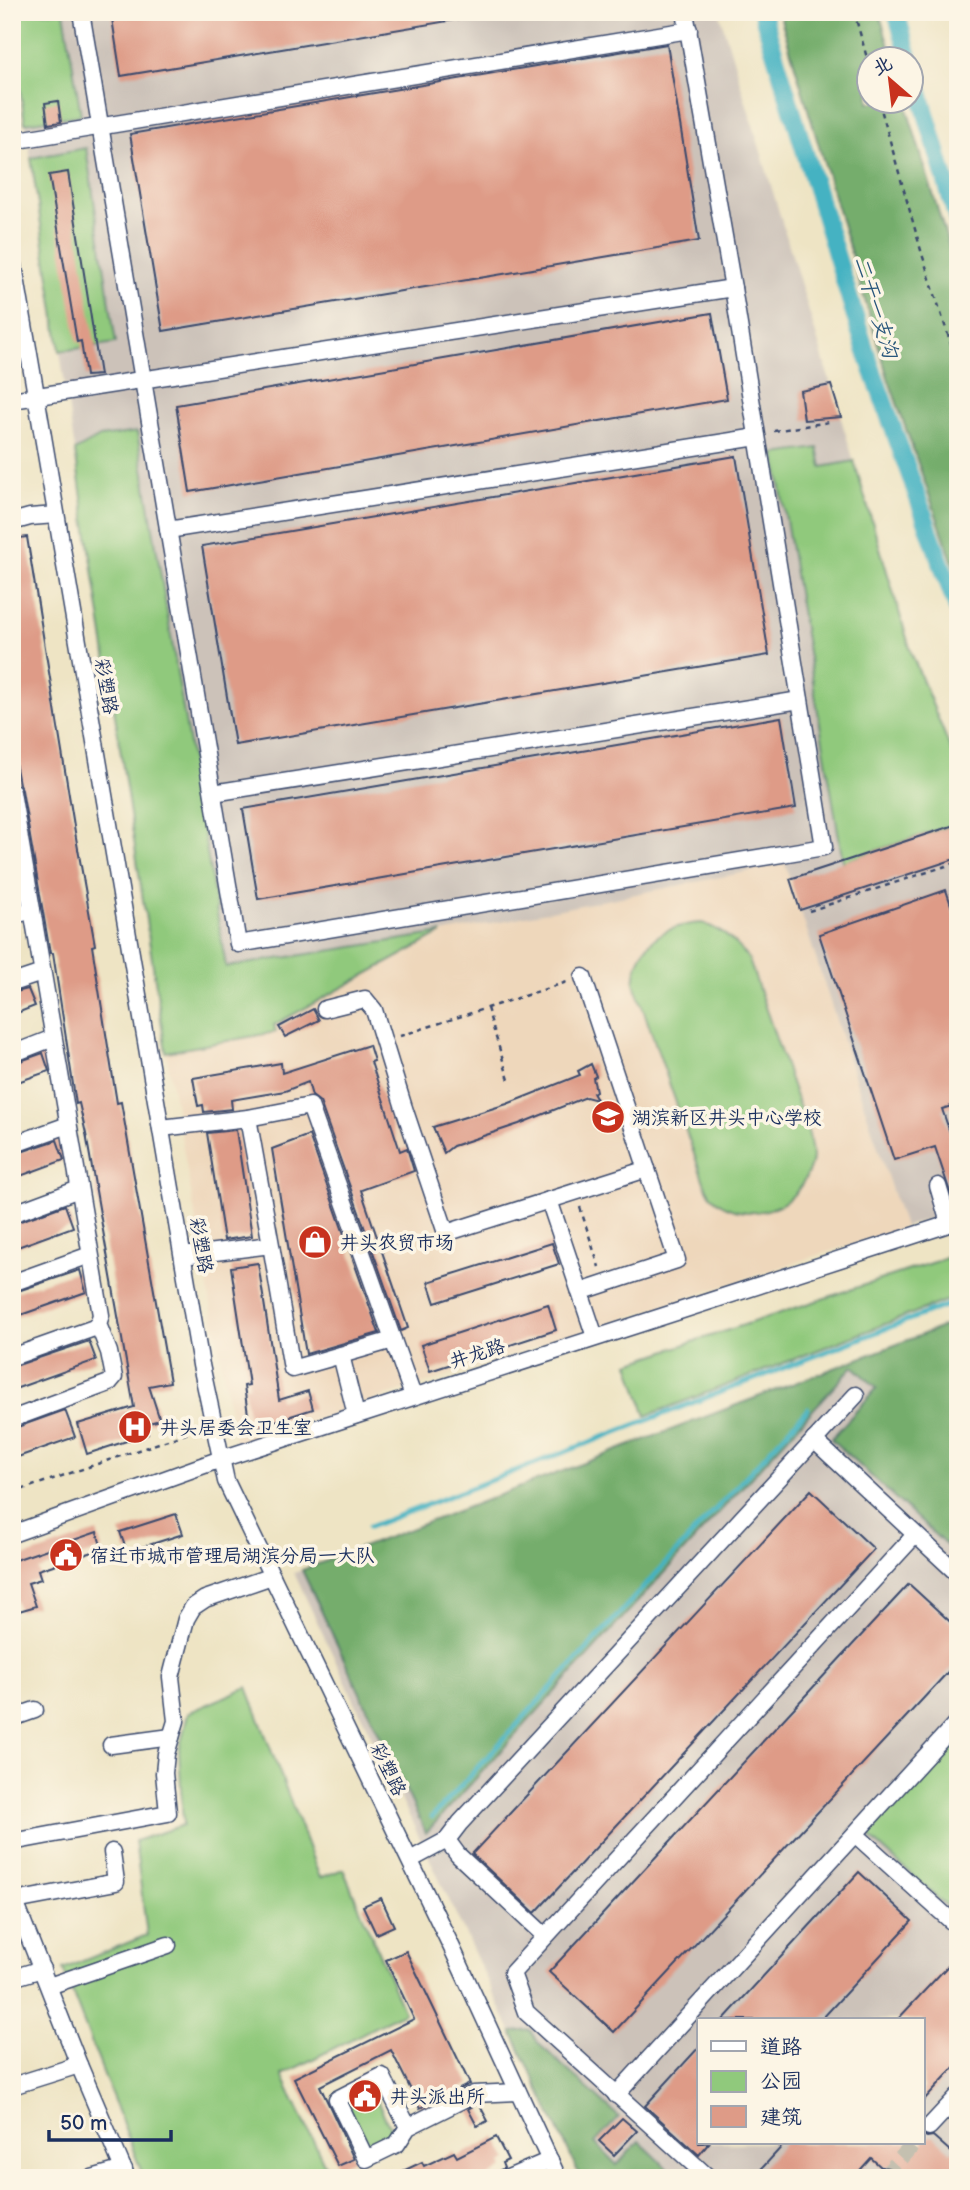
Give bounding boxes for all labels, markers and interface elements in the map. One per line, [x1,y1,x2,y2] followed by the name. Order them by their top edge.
[855,46,925,116] north arrow
[869,52,897,81] text: 北
[848,253,903,363] water label: 二干一支沟
[89,656,122,716] street label: 彩塑路
[589,1098,627,1136] school or university icon: 湖滨新区井头中心学校
[632,1107,822,1130] place label: 湖滨新区井头中心学校
[184,1215,217,1275] street label: 彩塑路
[296,1223,334,1261] shop icon: 井头农贸市场
[340,1232,454,1255] place label: 井头农贸市场
[447,1335,508,1374] street label: 井龙路
[116,1408,154,1446] hospital icon: 井头居委会卫生室
[160,1417,312,1440] place label: 井头居委会卫生室
[47,1536,85,1574] public building icon: 宿迁市城市管理局湖滨分局一大队
[90,1545,375,1568] place label: 宿迁市城市管理局湖滨分局一大队
[365,1739,410,1800] street label: 彩塑路
[697,2018,925,2144] legend
[760,2035,802,2060] text: 道路
[760,2069,802,2094] text: 公园
[346,2077,384,2115] public building icon: 井头派出所
[390,2086,485,2109] place label: 井头派出所
[49,2099,172,2143] scale bar
[760,2105,802,2130] text: 建筑
[60,2111,107,2136] text: 50 m

